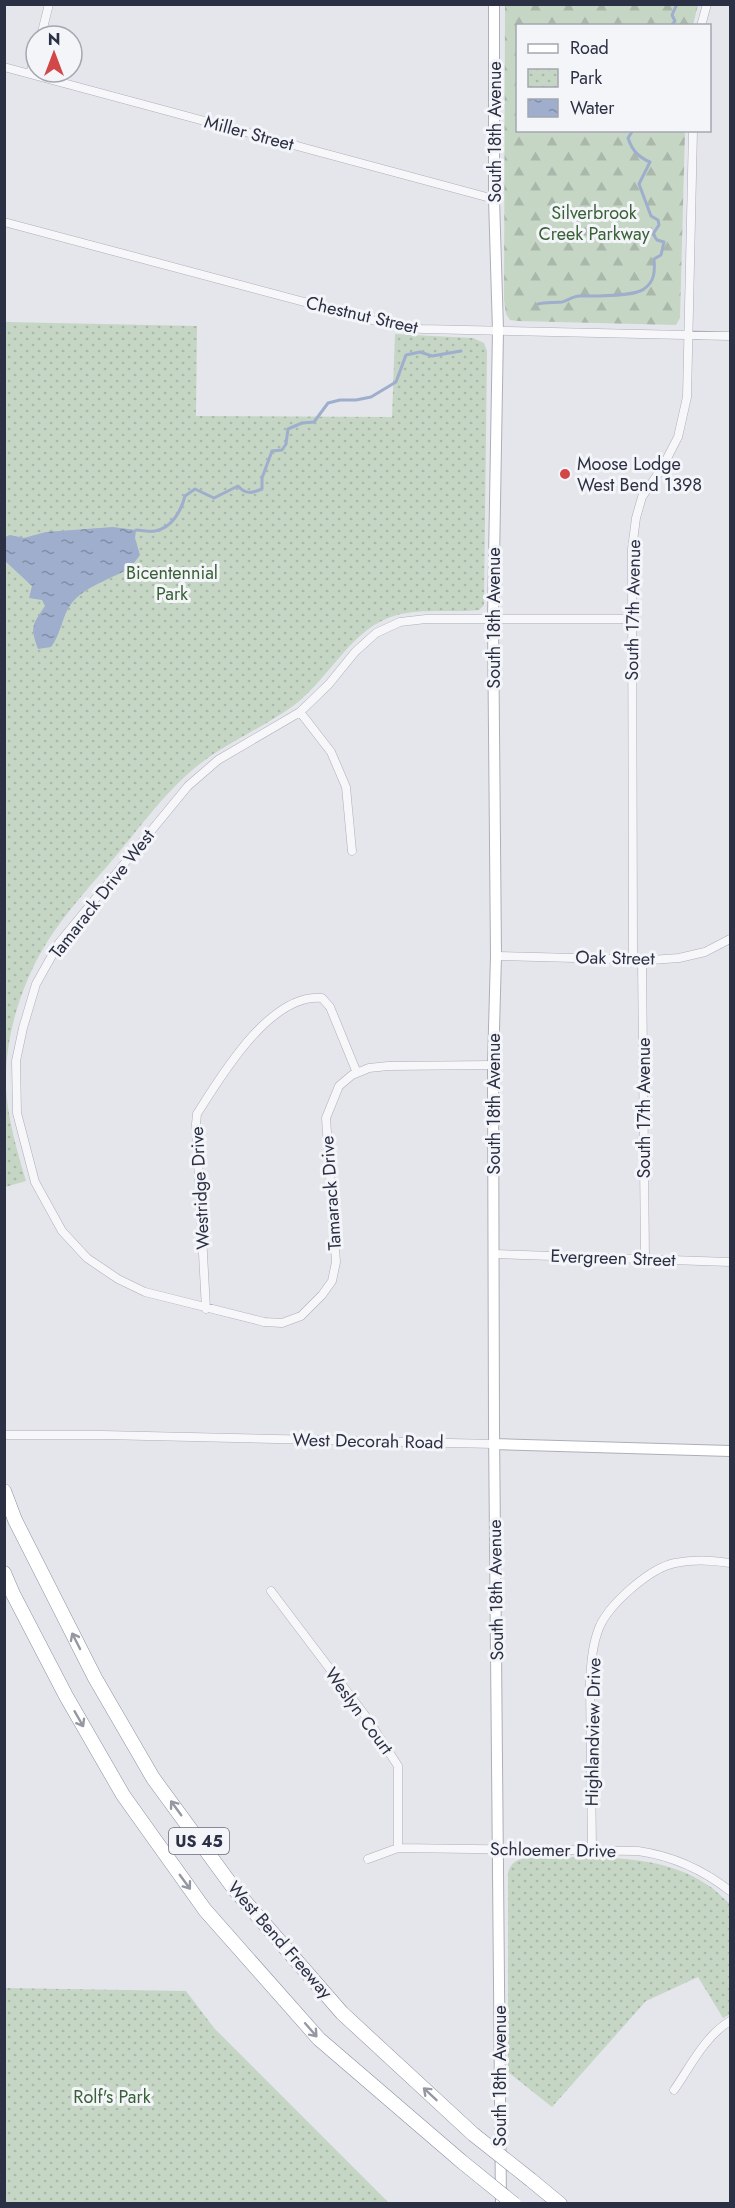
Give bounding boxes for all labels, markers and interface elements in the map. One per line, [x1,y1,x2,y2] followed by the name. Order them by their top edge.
[24,24,84,84] north arrow
[516,24,711,132] legend
[48,28,60,51] text: N
[570,35,609,61] text: Road
[482,61,508,203] street label: South 18th Avenue
[570,65,602,91] text: Park
[570,95,615,121] text: Water
[202,109,297,158] street label: Miller Street
[538,200,650,247] park label: Silverbrook Creek Parkway
[303,289,421,341] street label: Chestnut Street
[577,451,702,498] place label: Moose Lodge West Bend 1398
[558,467,572,481] marker: Moose Lodge West Bend 1398
[619,539,647,681] street label: South 17th Avenue
[481,547,507,689] street label: South 18th Avenue
[126,560,218,607] park label: Bicentennial Park
[43,823,161,964] street label: Tamarack Drive West
[575,944,655,972] street label: Oak Street
[481,1033,507,1175] street label: South 18th Avenue
[631,1037,657,1179] street label: South 17th Avenue
[184,1126,216,1250] street label: Westridge Drive
[314,1135,348,1251] street label: Tamarack Drive
[550,1243,677,1273] street label: Evergreen Street
[292,1427,444,1455] street label: West Decorah Road
[482,1519,510,1661] street label: South 18th Avenue
[70,1633,82,1650] one-way arrow
[579,1657,607,1807] street label: Highlandview Drive
[319,1662,400,1760] street label: Weslyn Court
[73,1710,85,1727] one-way arrow
[169,1801,182,1817] one-way arrow
[169,1828,229,1854] road number: US 45
[490,1836,616,1864] street label: Schloemer Drive
[179,1874,191,1890] one-way arrow
[221,1875,339,2005] street label: West Bend Freeway
[487,2005,513,2147] street label: South 18th Avenue
[304,2022,318,2038] one-way arrow
[73,2084,151,2110] park label: Rolf's Park
[423,2088,438,2102] one-way arrow

